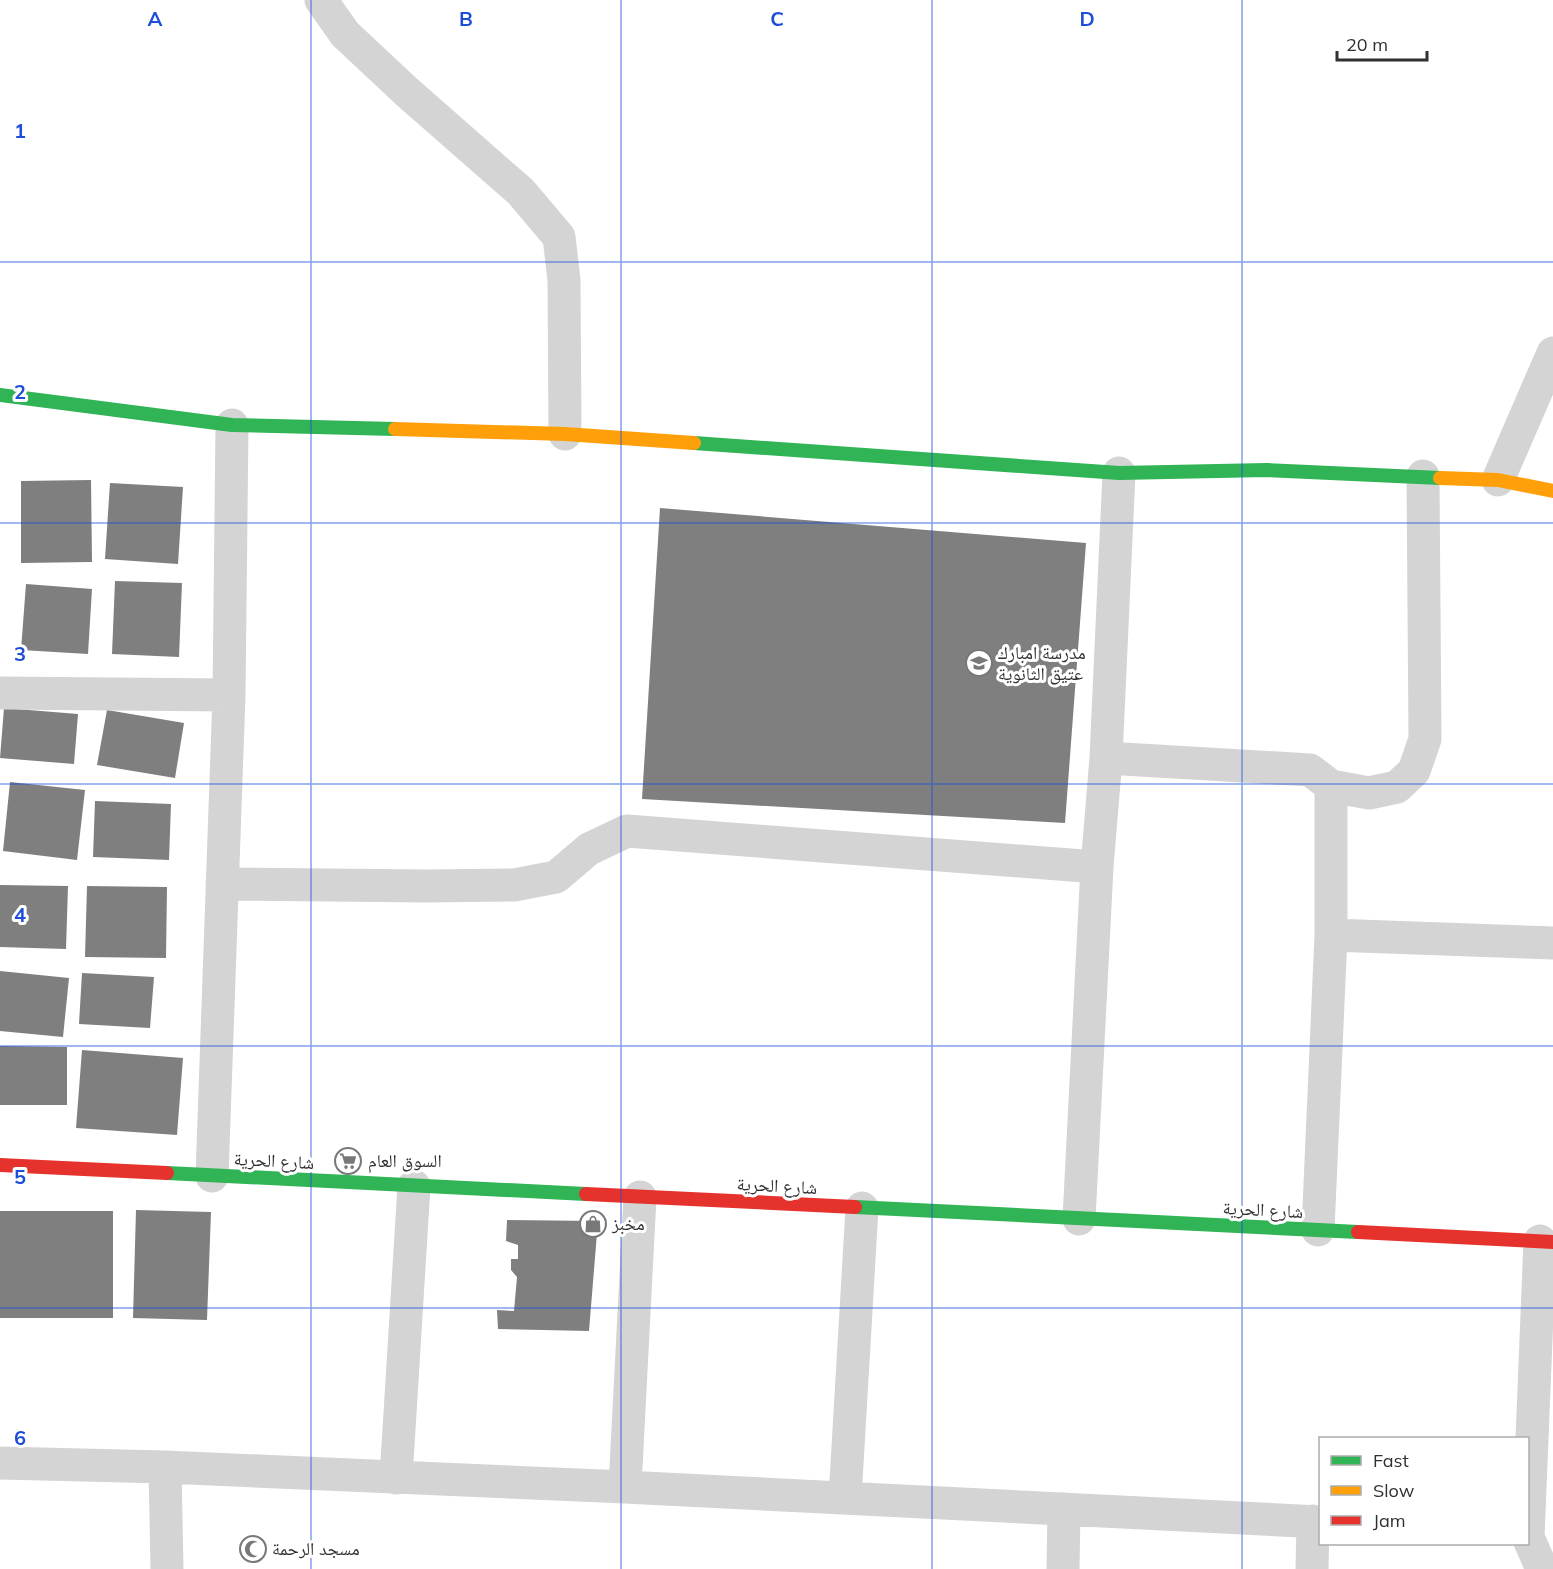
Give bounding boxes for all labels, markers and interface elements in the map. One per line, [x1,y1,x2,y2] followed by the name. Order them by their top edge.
[148,6,163,31] text: A
[459,6,473,31] text: B
[770,6,784,31] text: C
[1079,6,1095,31] text: D
[1337,24,1427,62] scale bar
[1346,33,1388,56] text: 20 m
[14,118,26,143] text: 1
[14,379,26,404] text: 2
[14,641,26,666] text: 3
[998,641,1086,685] place label: مدرسة امبارك عتيق الثانوية
[964,648,994,678] school or university icon: مدرسة امبارك عتيق الثانوية
[14,902,26,927] text: 4
[333,1146,363,1176] supermarket icon: السوق العام
[233,1147,315,1174] street label: شارع الحرية
[368,1149,442,1173] place label: السوق العام
[14,1164,26,1189] text: 5
[736,1172,818,1199] street label: شارع الحرية
[1222,1196,1304,1223] street label: شارع الحرية
[578,1209,608,1239] shop icon: مخبز
[611,1212,645,1235] place label: مخبز
[14,1425,26,1450] text: 6
[1319,1437,1529,1545] legend
[1373,1449,1409,1472] text: Fast
[1373,1479,1415,1502] text: Slow
[1373,1509,1406,1532] text: Jam
[238,1534,268,1564] mosque icon: مسجد الرحمة
[272,1537,360,1560] place label: مسجد الرحمة

